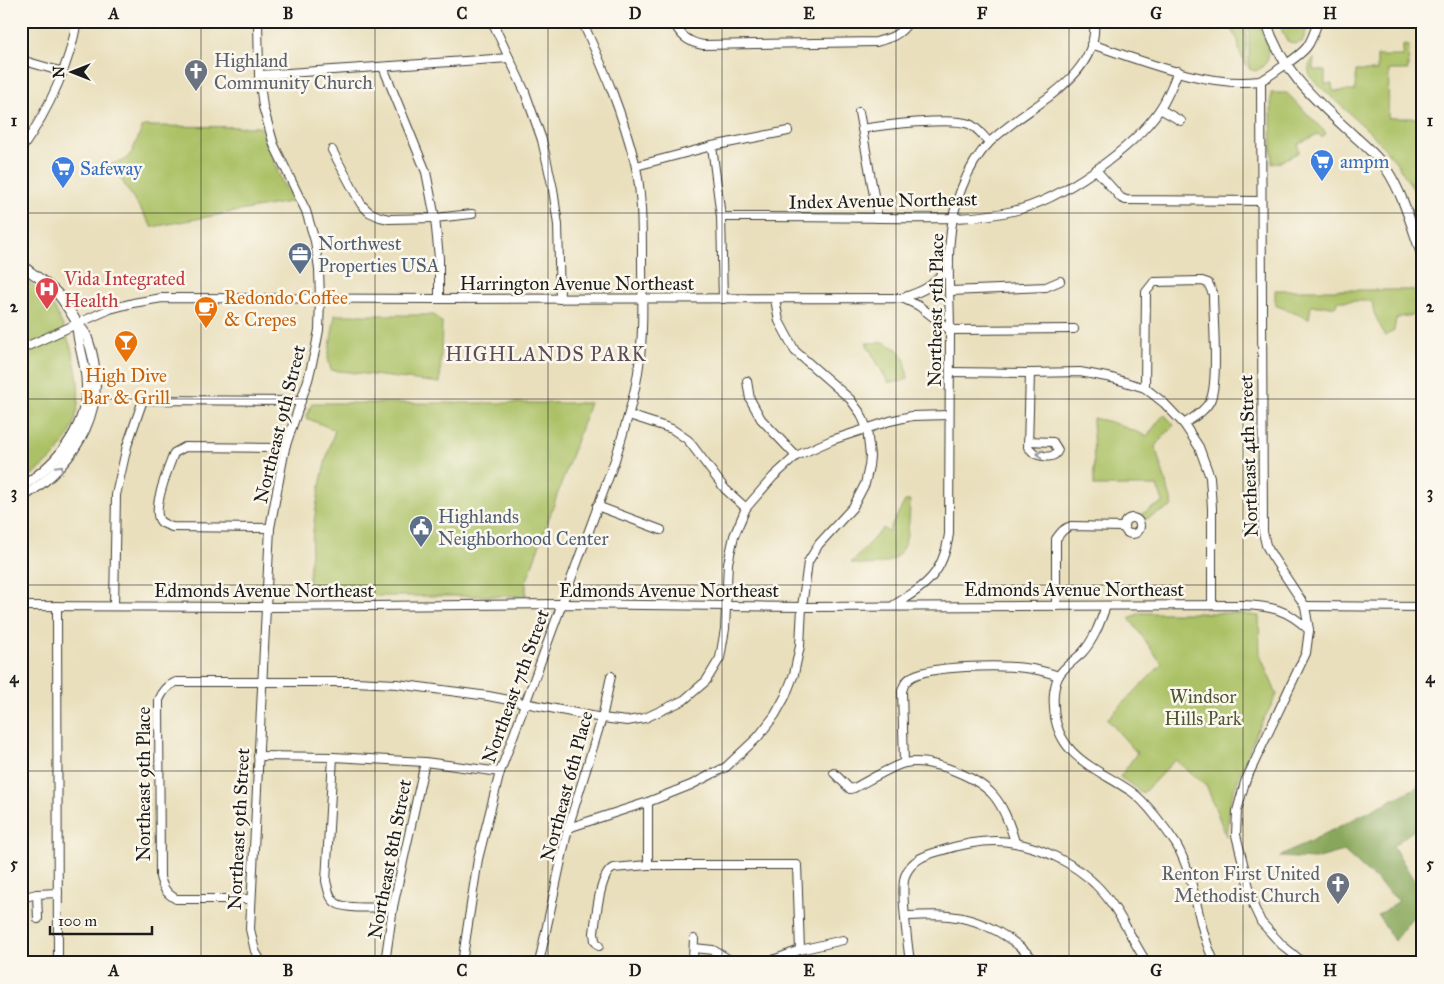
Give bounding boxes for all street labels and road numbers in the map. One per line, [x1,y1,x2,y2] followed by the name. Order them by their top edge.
[788,187,978,214] street label: Index Avenue Northeast
[923,233,948,387] street label: Northeast 5th Place
[460,272,694,296] street label: Harrington Avenue Northeast
[249,342,310,506] street label: Northeast 9th Street
[1234,374,1263,538] street label: Northeast 4th Street
[964,578,1184,601] street label: Edmonds Avenue Northeast
[154,579,374,602] street label: Edmonds Avenue Northeast
[559,579,779,602] street label: Edmonds Avenue Northeast
[477,606,554,766] street label: Northeast 7th Street
[132,706,155,862] street label: Northeast 9th Place
[535,708,598,864] street label: Northeast 6th Place
[223,747,254,911] street label: Northeast 9th Street
[363,777,416,941] street label: Northeast 8th Street

